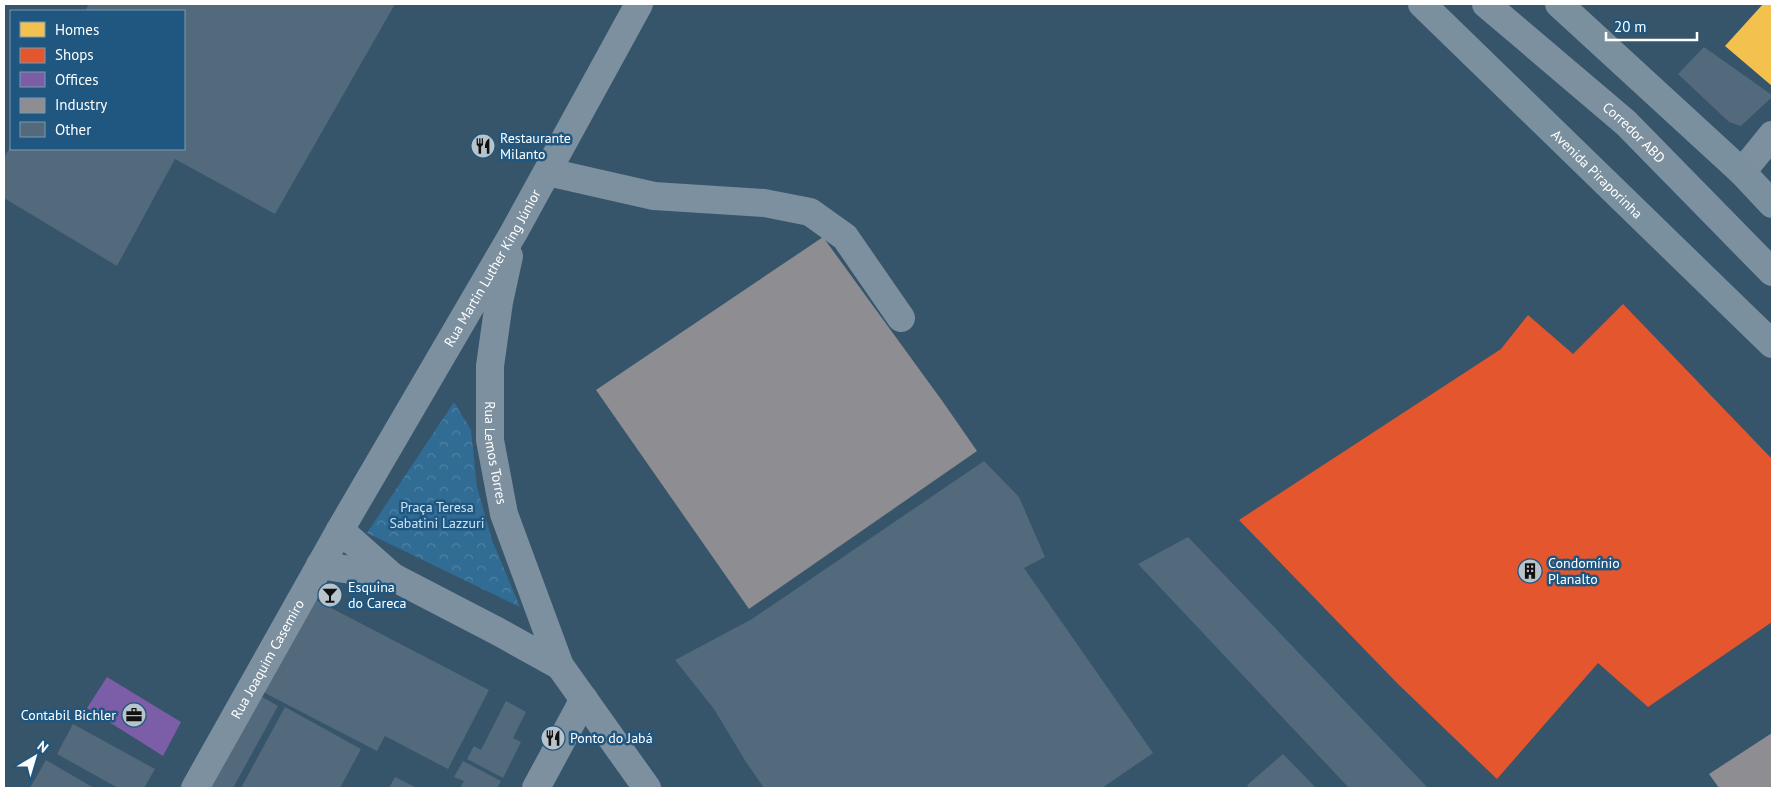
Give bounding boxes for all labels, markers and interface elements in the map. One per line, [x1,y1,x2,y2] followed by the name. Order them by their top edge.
[10,10,185,150] legend
[1606,10,1697,42] scale bar
[1614,17,1647,36] text: 20 m
[55,20,99,39] text: Homes
[55,45,94,64] text: Shops
[55,70,99,89] text: Offices
[55,95,107,114] text: Industry
[1599,98,1669,167] street label: Corredor ABD
[55,120,91,139] text: Other
[1548,126,1646,222] street label: Avenida Piraporinha
[500,129,571,163] place label: Restaurante Milanto
[470,133,496,159] restaurant icon: Restaurante Milanto
[440,186,545,350] street label: Rua Martin Luther King Júnior
[481,401,511,506] street label: Rua Lemos Torres
[389,498,485,532] park label: Praça Teresa Sabatini Lazzuri
[1548,554,1620,588] place label: Condomínio Planalto
[1517,558,1543,584] building icon: Condomínio Planalto
[348,578,407,612] place label: Esquina do Careca
[317,582,343,608] bar icon: Esquina do Careca
[227,596,308,722] street label: Rua Joaquim Casemiro
[121,702,147,728] office icon: Contabil Bichler
[21,706,116,724] place label: Contabil Bichler
[540,725,566,751] restaurant icon: Ponto do Jabá
[570,729,653,747] place label: Ponto do Jabá
[10,732,60,782] north arrow
[34,737,52,757] text: N

